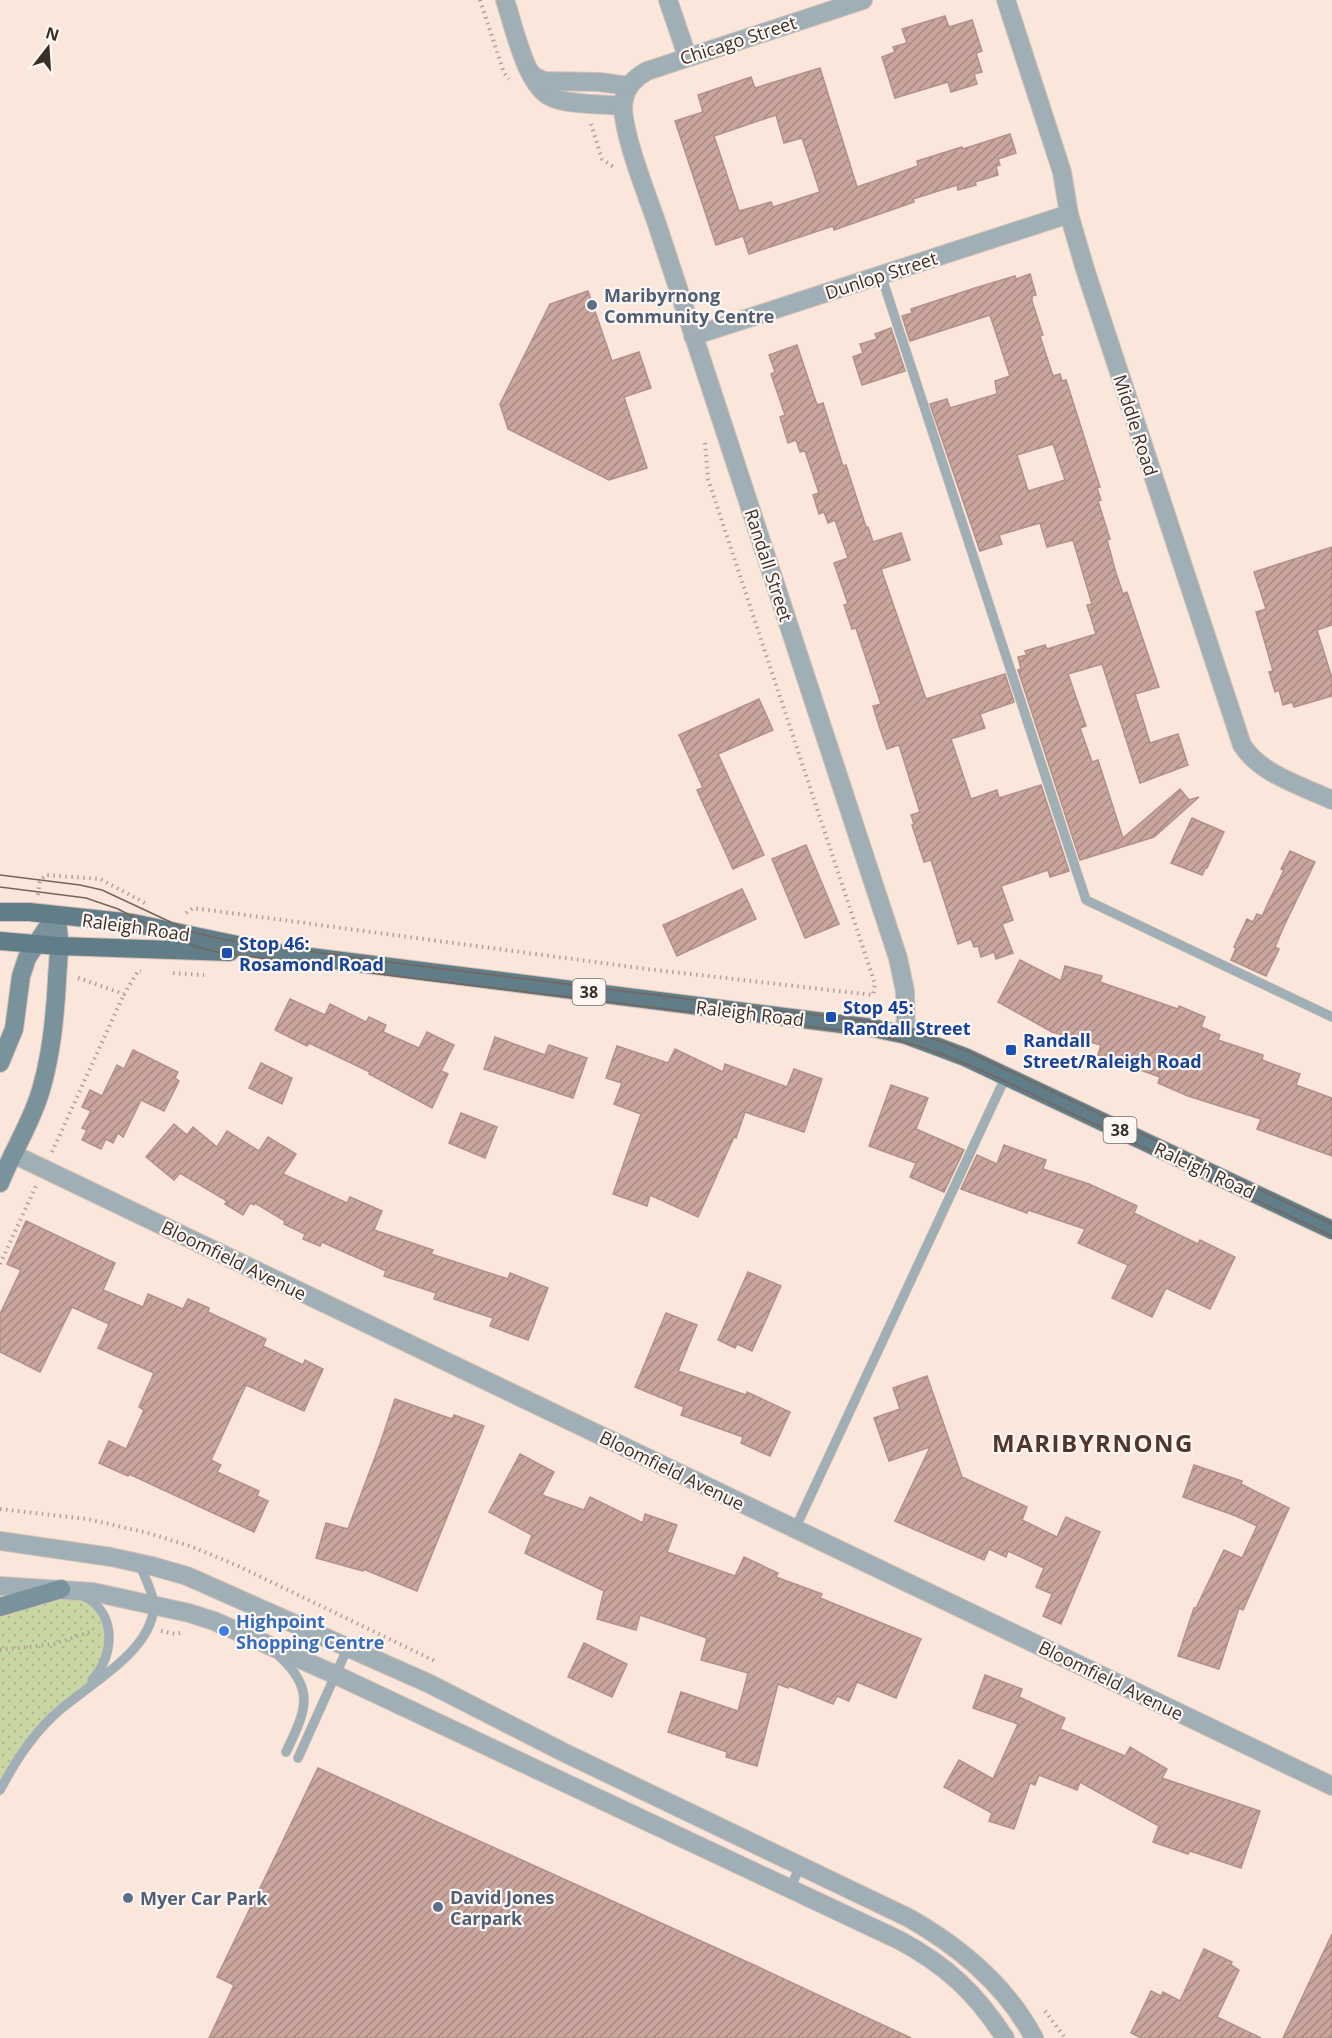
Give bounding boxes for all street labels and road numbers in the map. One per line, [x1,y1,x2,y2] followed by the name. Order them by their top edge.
[677,10,799,70] street label: Chicago Street
[822,246,940,304] street label: Dunlop Street
[1108,371,1164,479] street label: Middle Road
[739,506,799,624] street label: Randall Street
[80,908,192,946] street label: Raleigh Road
[572,979,606,1005] road number: 38
[695,994,805,1032] street label: Raleigh Road
[1104,1117,1136,1143] road number: 38
[1151,1136,1259,1204] street label: Raleigh Road
[158,1215,310,1305] street label: Bloomfield Avenue
[596,1425,748,1515] street label: Bloomfield Avenue
[1035,1635,1187,1725] street label: Bloomfield Avenue

